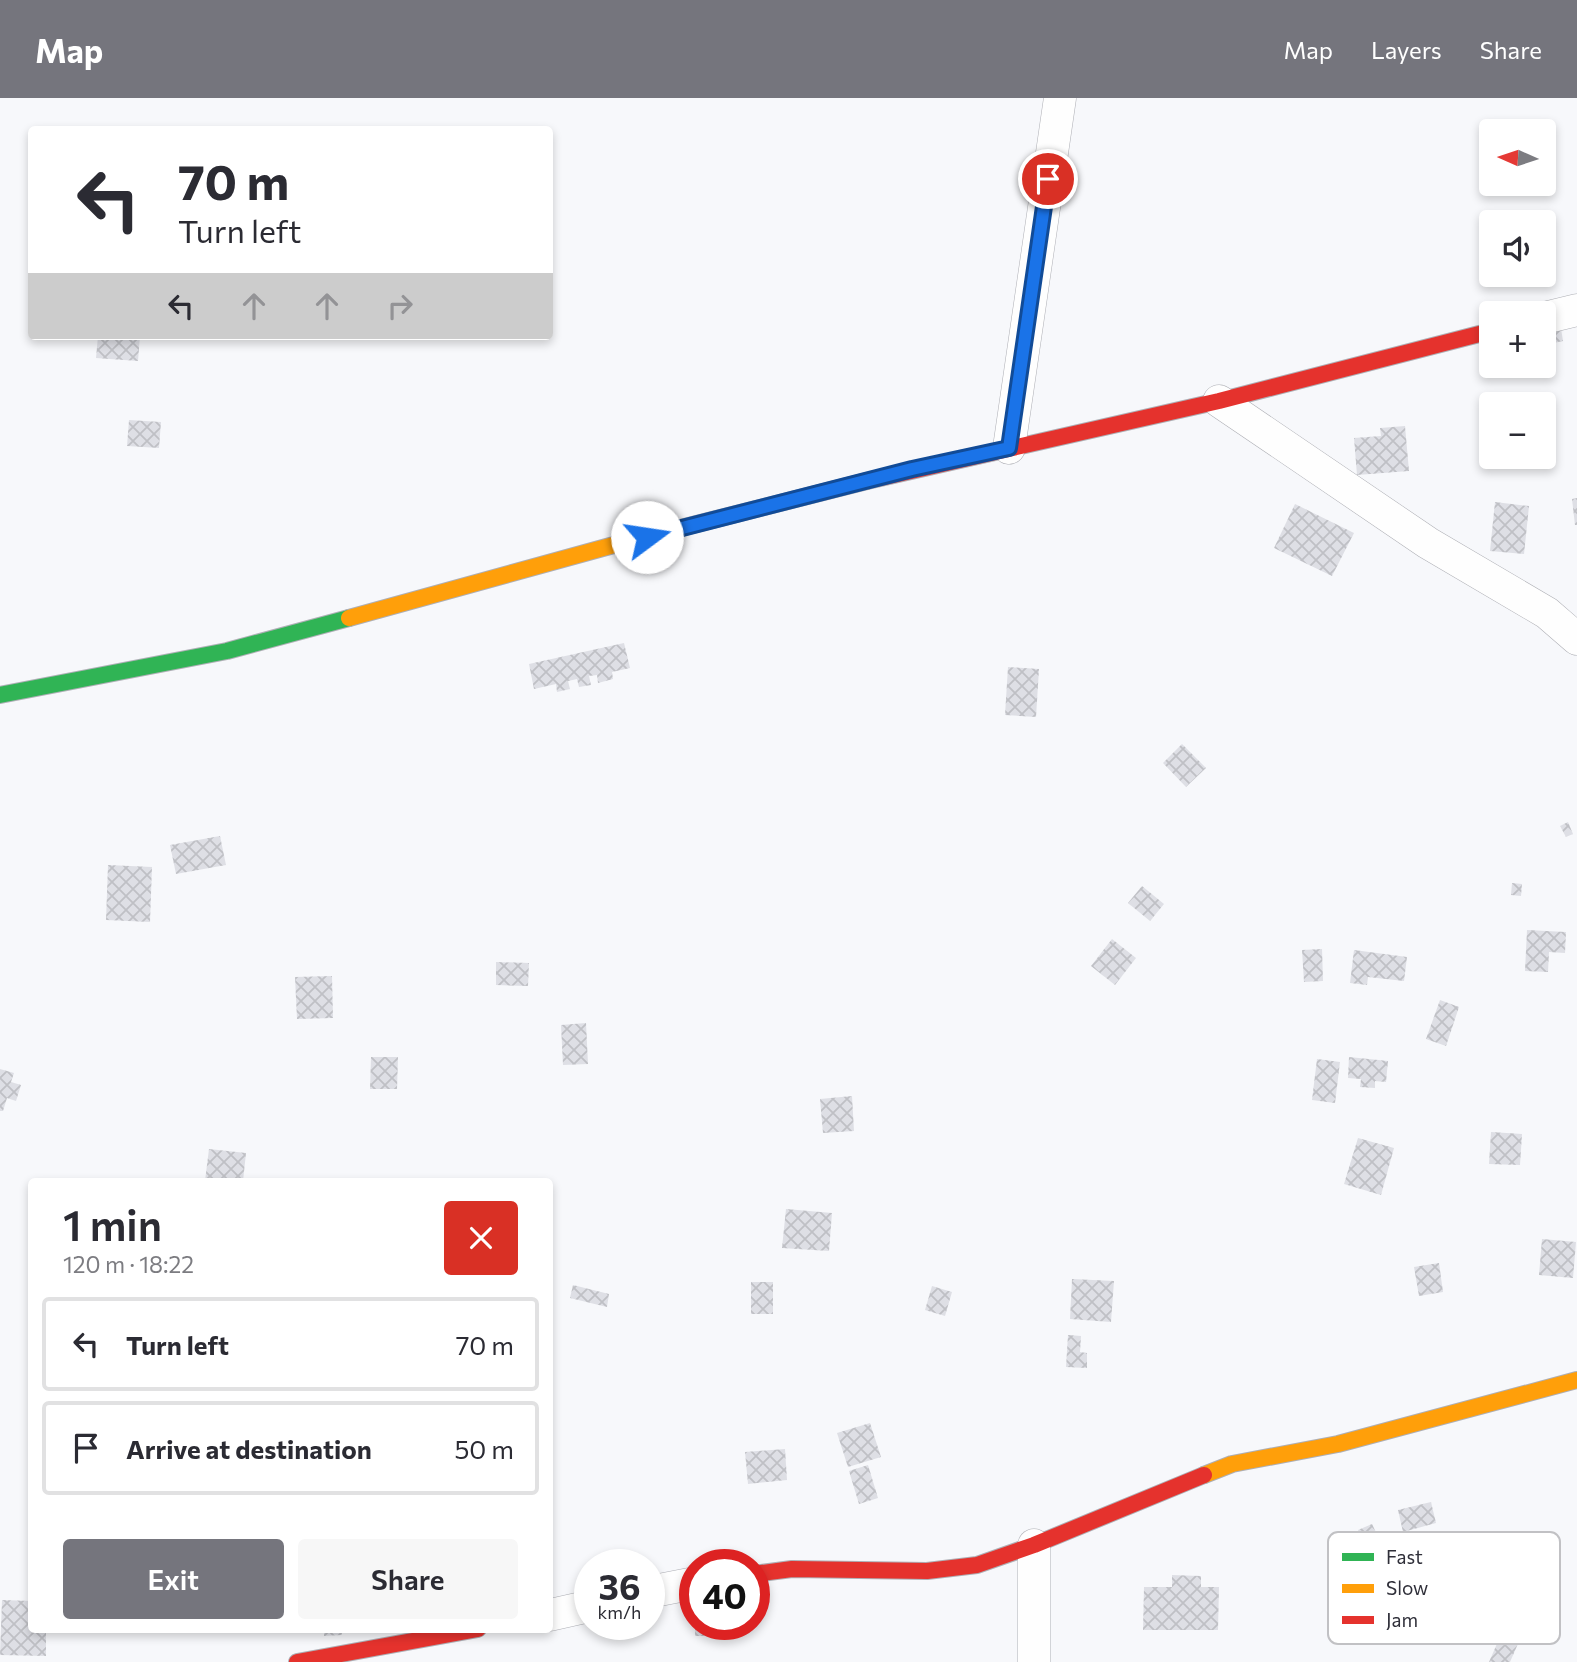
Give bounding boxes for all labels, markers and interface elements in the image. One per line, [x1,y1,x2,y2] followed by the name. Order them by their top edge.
[35,29,103,70] text: Map
[1284,35,1333,64] text: Map
[1371,35,1442,64] text: Layers
[1480,35,1542,64] text: Share
[1479,119,1556,196] north arrow
[1479,119,1556,469] map controls
[1018,149,1078,209] pin
[178,150,289,210] text: 70 m
[63,154,154,245] icon: left
[1029,160,1067,198] icon: arrive
[178,210,302,250] text: Turn left
[1479,210,1556,287] button: sound
[162,287,200,325] icon: left
[235,287,273,325] icon: ahead
[308,287,346,325] icon: ahead
[381,287,419,325] icon: right
[1479,301,1556,378] button: +
[1479,392,1556,469] button: −
[610,500,684,574] position arrow
[63,1198,162,1250] text: 1 min
[444,1201,518,1275] button: close
[63,1250,194,1278] text: 120 m · 18:22
[67,1325,105,1363] icon: left
[126,1329,229,1360] text: Turn left
[456,1329,514,1360] text: 70 m
[67,1429,105,1467] icon: arrive
[126,1433,372,1464] text: Arrive at destination
[454,1433,514,1464] text: 50 m
[1328,1532,1560,1644] legend
[63,1539,284,1619] button: Exit
[298,1539,518,1619] button: Share
[1386,1545,1423,1568] text: Fast
[679,1549,770,1640] speed limit sign: 40
[599,1564,640,1607] text: 36
[1386,1576,1428,1599] text: Slow
[598,1601,641,1623] text: km/h
[1386,1608,1418,1631] text: Jam

